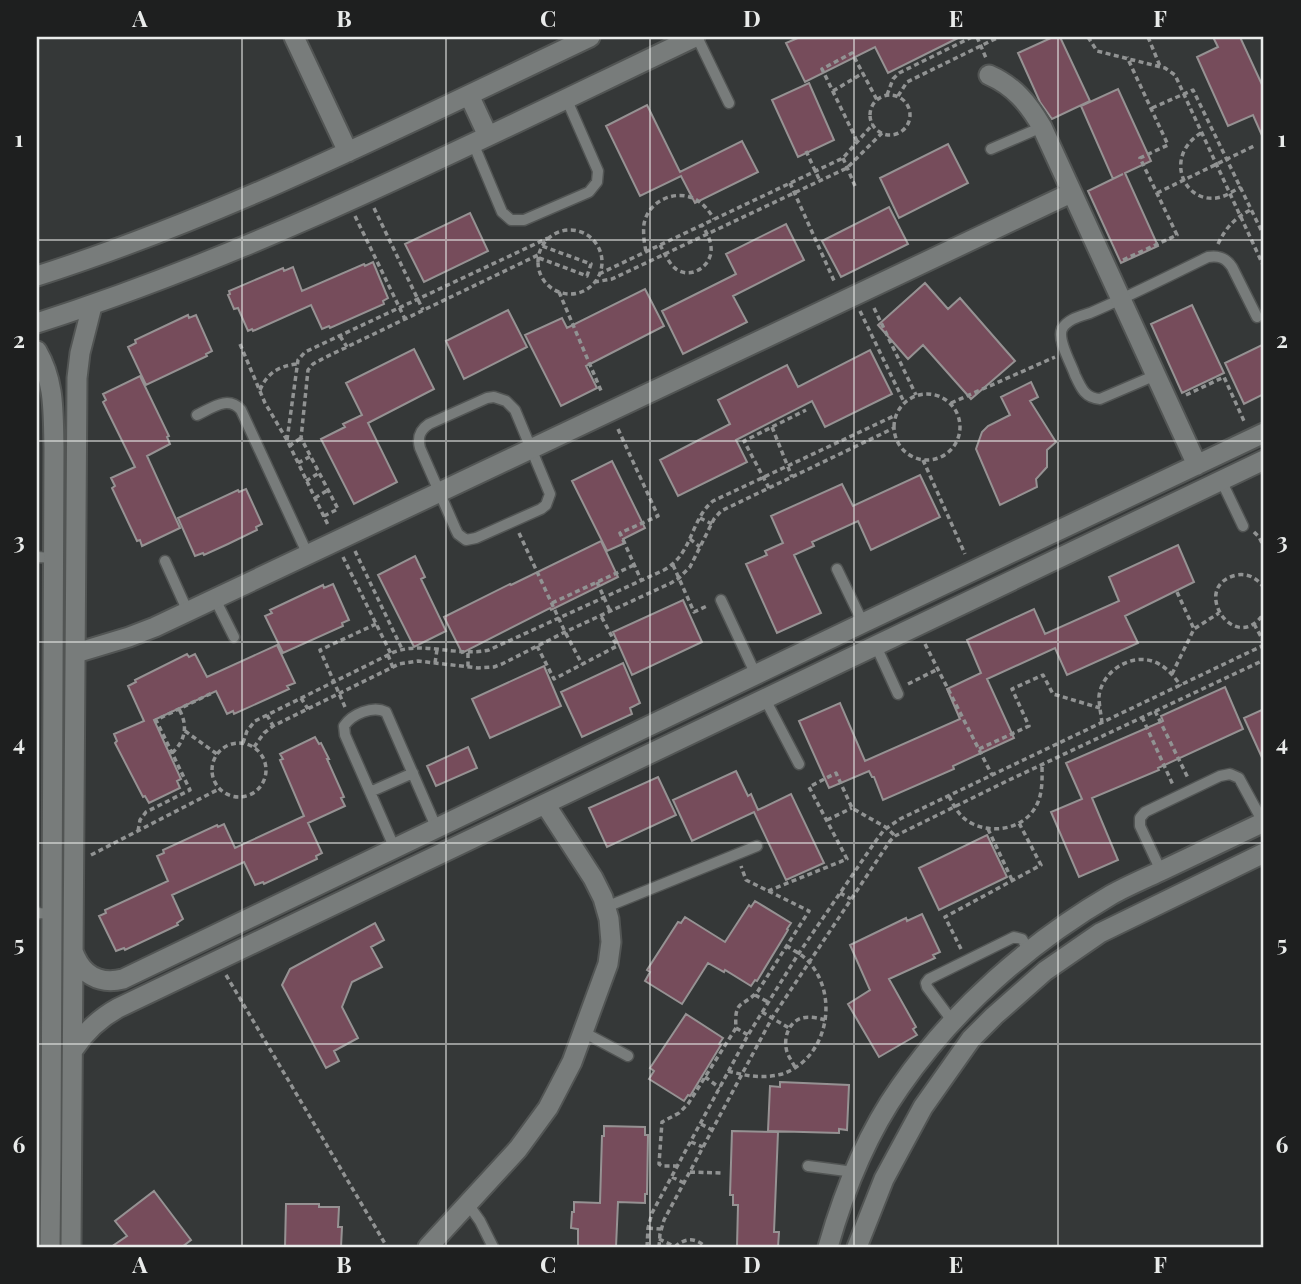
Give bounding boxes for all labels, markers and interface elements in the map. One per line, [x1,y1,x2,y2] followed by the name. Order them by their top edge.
[131,2,148,33] text: A
[336,2,352,33] text: B
[540,2,556,33] text: C
[743,2,761,33] text: D
[949,2,963,33] text: E
[1153,2,1167,33] text: F
[15,122,24,153] text: 1
[1278,122,1287,153] text: 1
[13,323,25,354] text: 2
[1276,323,1288,354] text: 2
[13,524,25,555] text: 3
[1276,524,1288,555] text: 3
[13,726,25,757] text: 4
[1276,726,1288,757] text: 4
[14,927,24,958] text: 5
[1277,927,1287,958] text: 5
[13,1128,26,1159] text: 6
[1276,1128,1289,1159] text: 6
[131,1248,148,1279] text: A
[336,1248,352,1279] text: B
[540,1248,556,1279] text: C
[743,1248,761,1279] text: D
[949,1248,963,1279] text: E
[1153,1248,1167,1279] text: F

